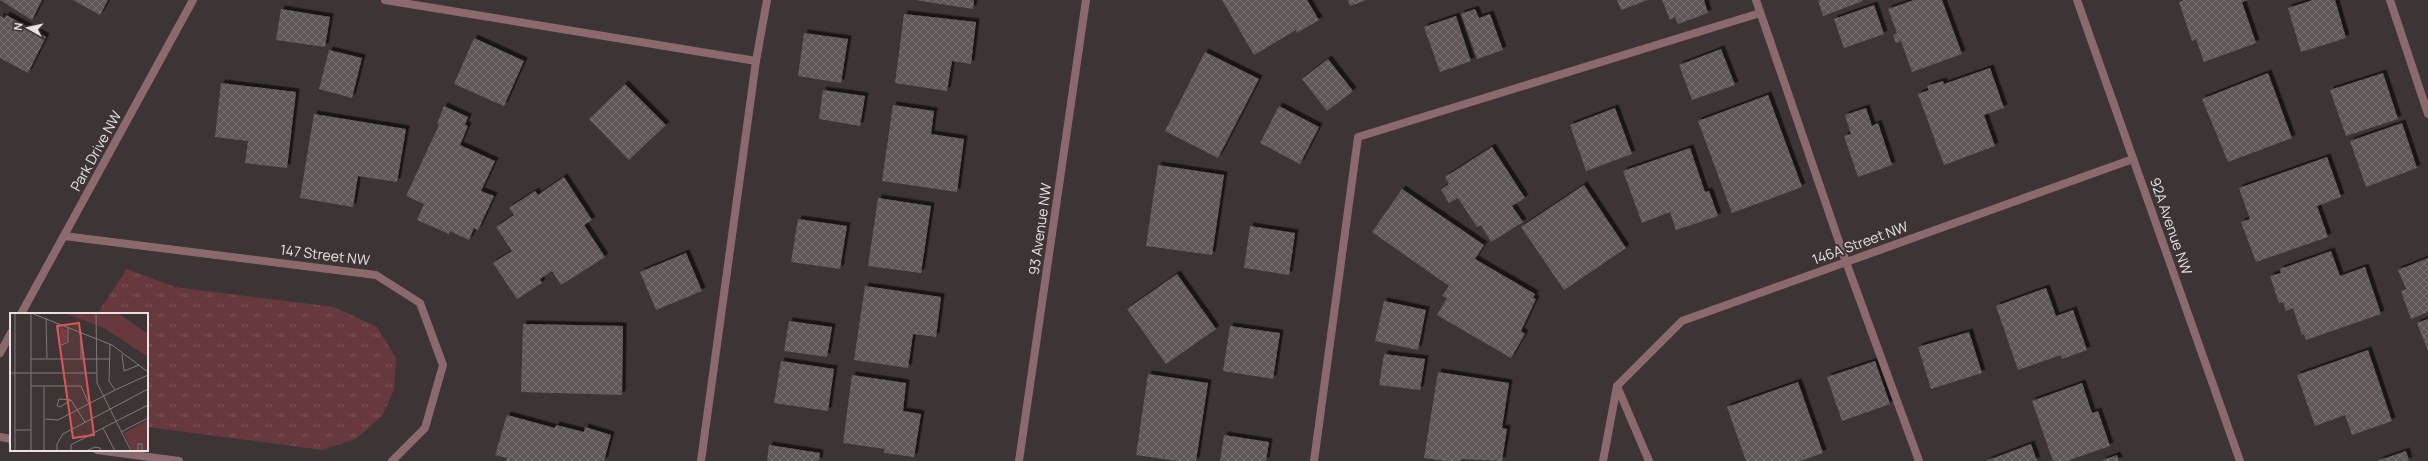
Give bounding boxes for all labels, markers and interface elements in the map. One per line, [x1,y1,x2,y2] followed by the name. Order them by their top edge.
[8,8,48,48] north arrow
[10,21,26,31] text: N
[66,107,125,194] street label: Park Drive NW
[2146,175,2197,277] street label: 92A Avenue NW
[1024,182,1055,276] street label: 93 Avenue NW
[1809,216,1910,269] street label: 146A Street NW
[279,240,371,269] street label: 147 Street NW
[10,313,148,451] inset map

